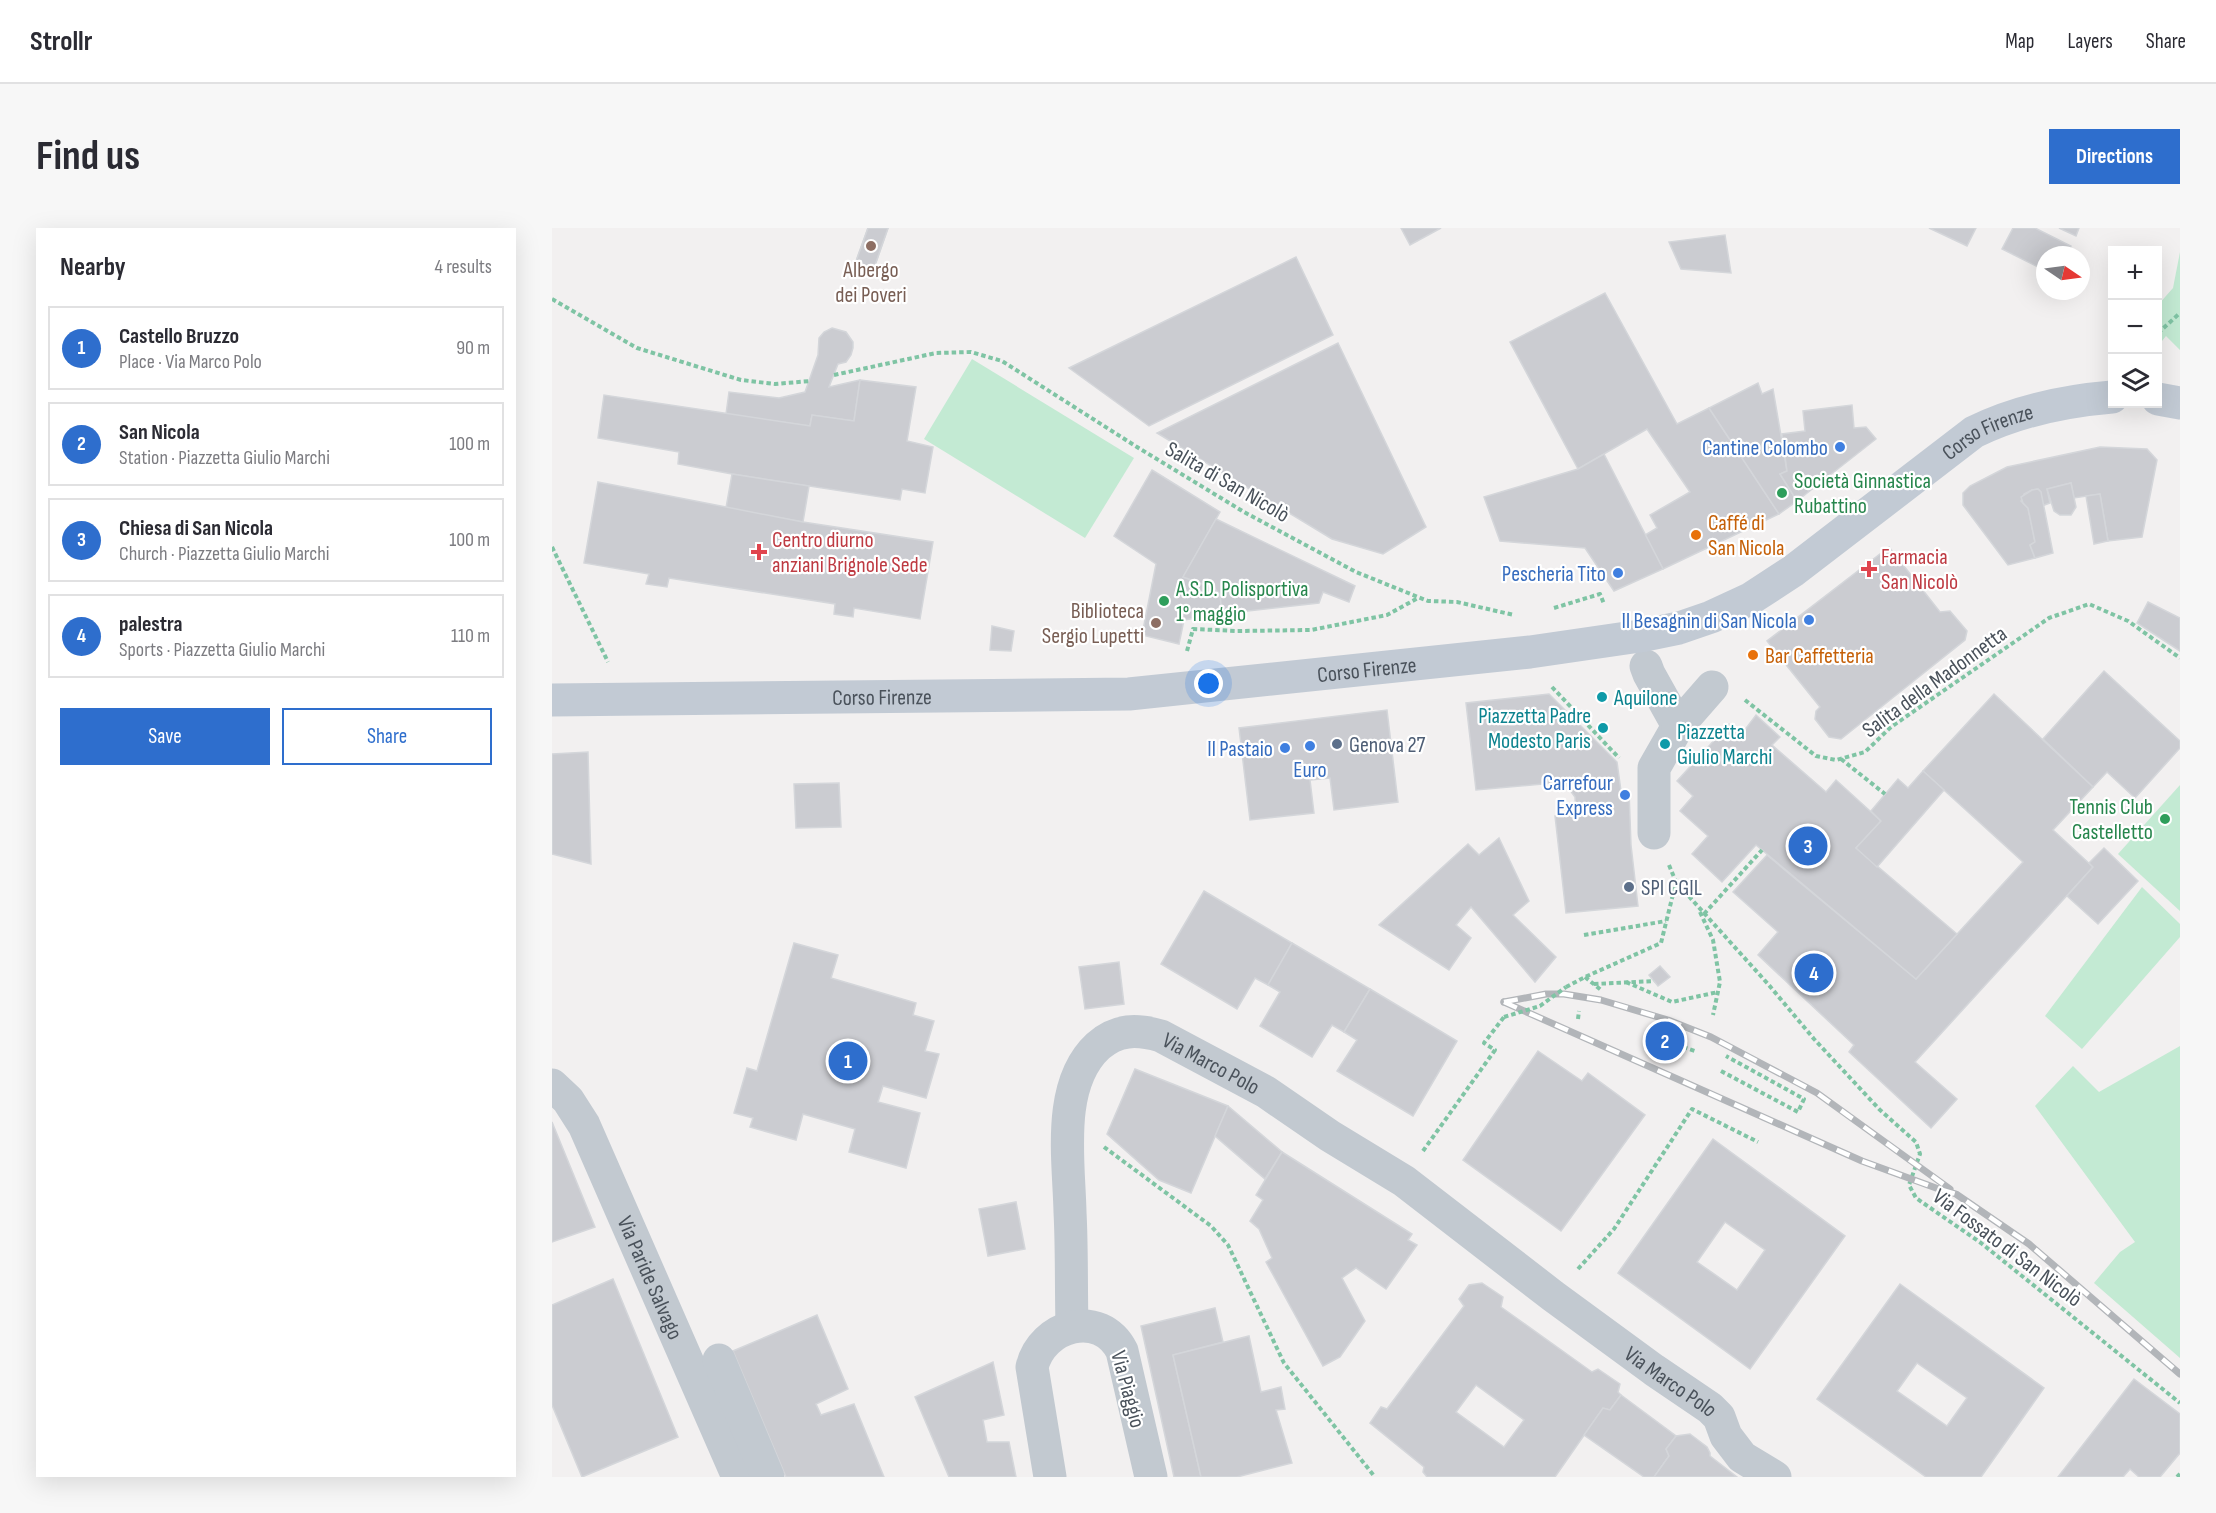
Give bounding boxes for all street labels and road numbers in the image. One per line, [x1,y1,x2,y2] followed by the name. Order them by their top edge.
[1937,399,2036,467] street label: Corso Firenze
[1160,436,1294,529] street label: Salita di San Nicolò
[1857,621,2013,744] street label: Salita della Madonnetta
[1316,652,1418,689] street label: Corso Firenze
[832,684,932,712] street label: Corso Firenze
[1157,1027,1264,1101] street label: Via Marco Polo
[1927,1183,2087,1313] street label: Via Fossato di San Nicolò
[611,1212,688,1344] street label: Via Paride Salvago
[1619,1341,1723,1423] street label: Via Marco Polo
[1104,1348,1151,1431] street label: Via Piaggio

